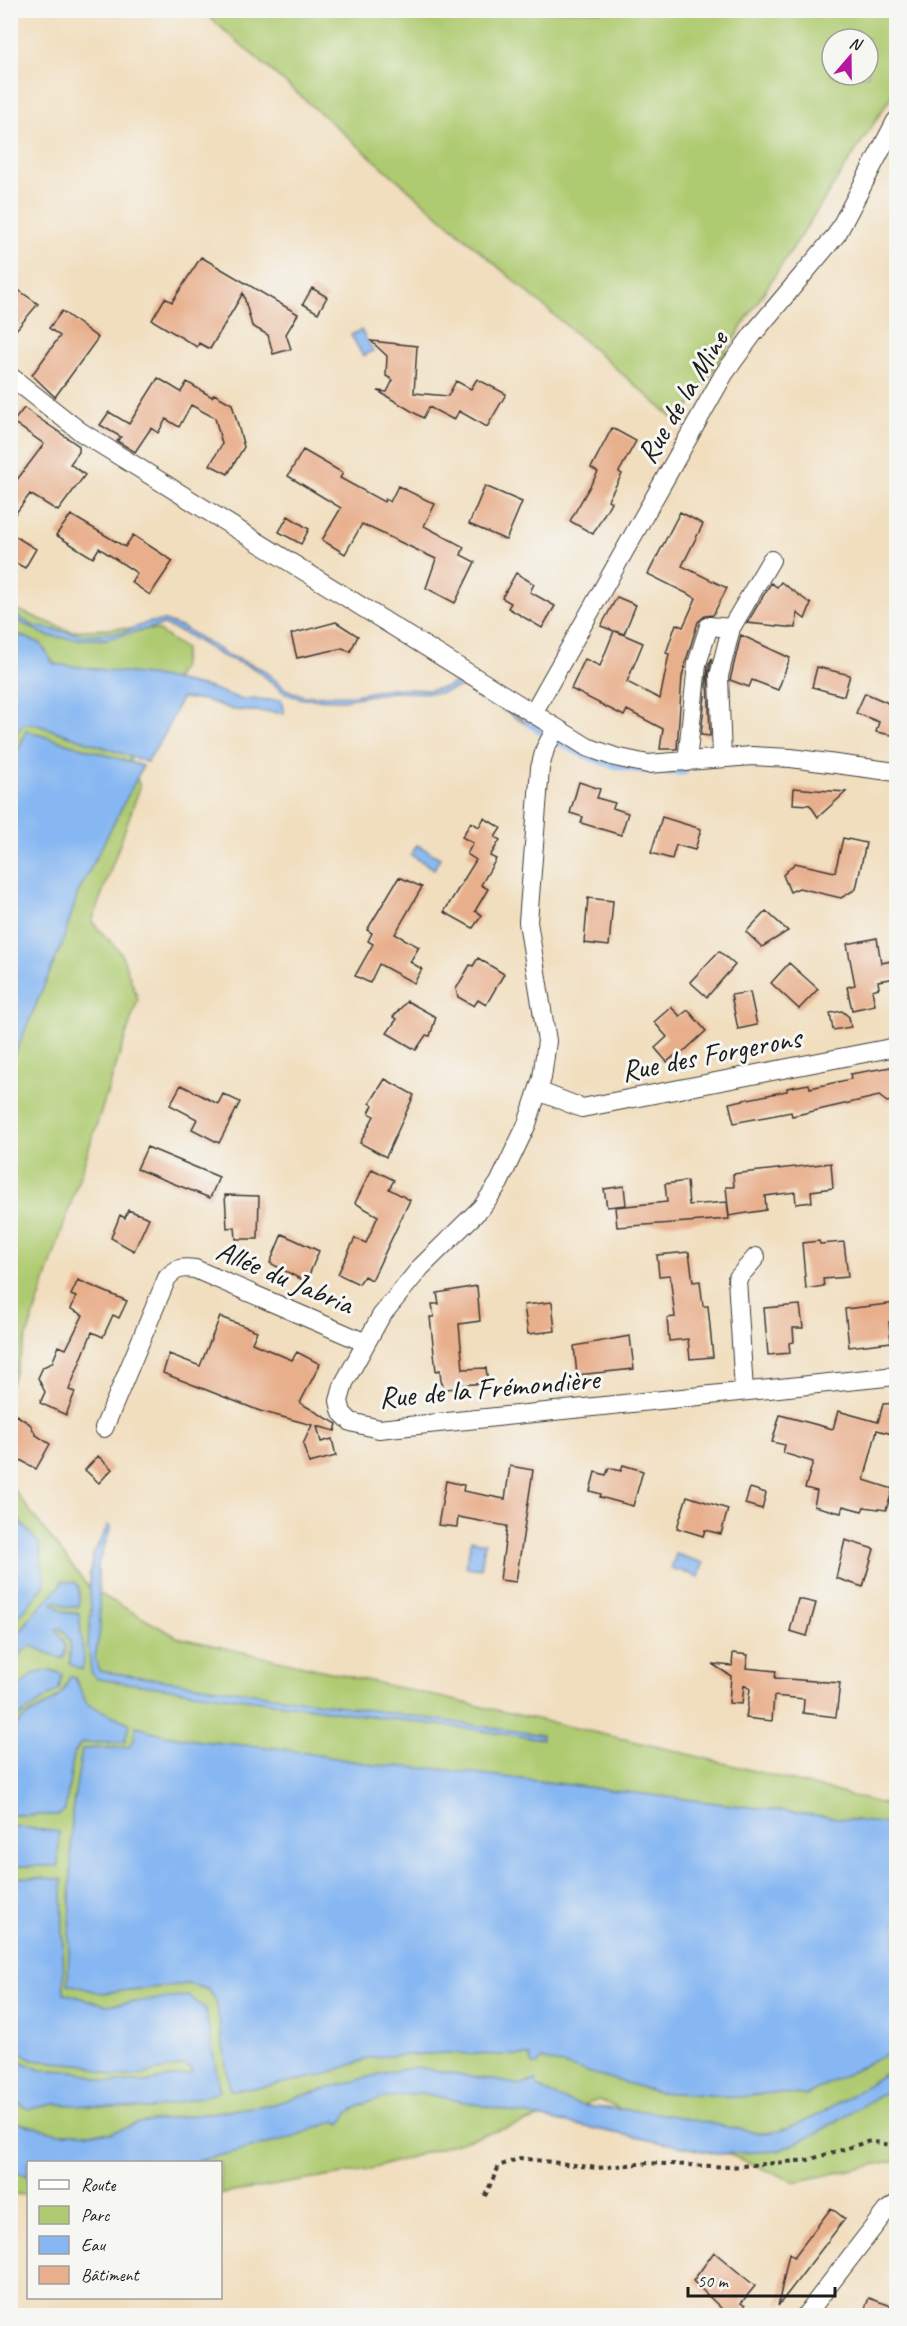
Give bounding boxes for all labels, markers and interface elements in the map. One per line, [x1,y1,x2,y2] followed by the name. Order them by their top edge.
[820,27,880,87] north arrow
[847,33,866,56] text: N
[628,322,738,470] street label: Rue de la Mine
[618,1017,807,1090] street label: Rue des Forgerons
[211,1231,361,1324] street label: Allée du Jabria
[377,1359,603,1417] street label: Rue de la Frémondière
[27,2161,222,2299] legend
[81,2174,116,2196] text: Route
[81,2204,110,2226] text: Parc
[81,2234,106,2256] text: Eau
[688,2260,835,2298] scale bar
[81,2264,141,2286] text: Bâtiment
[697,2270,730,2292] text: 50 m

